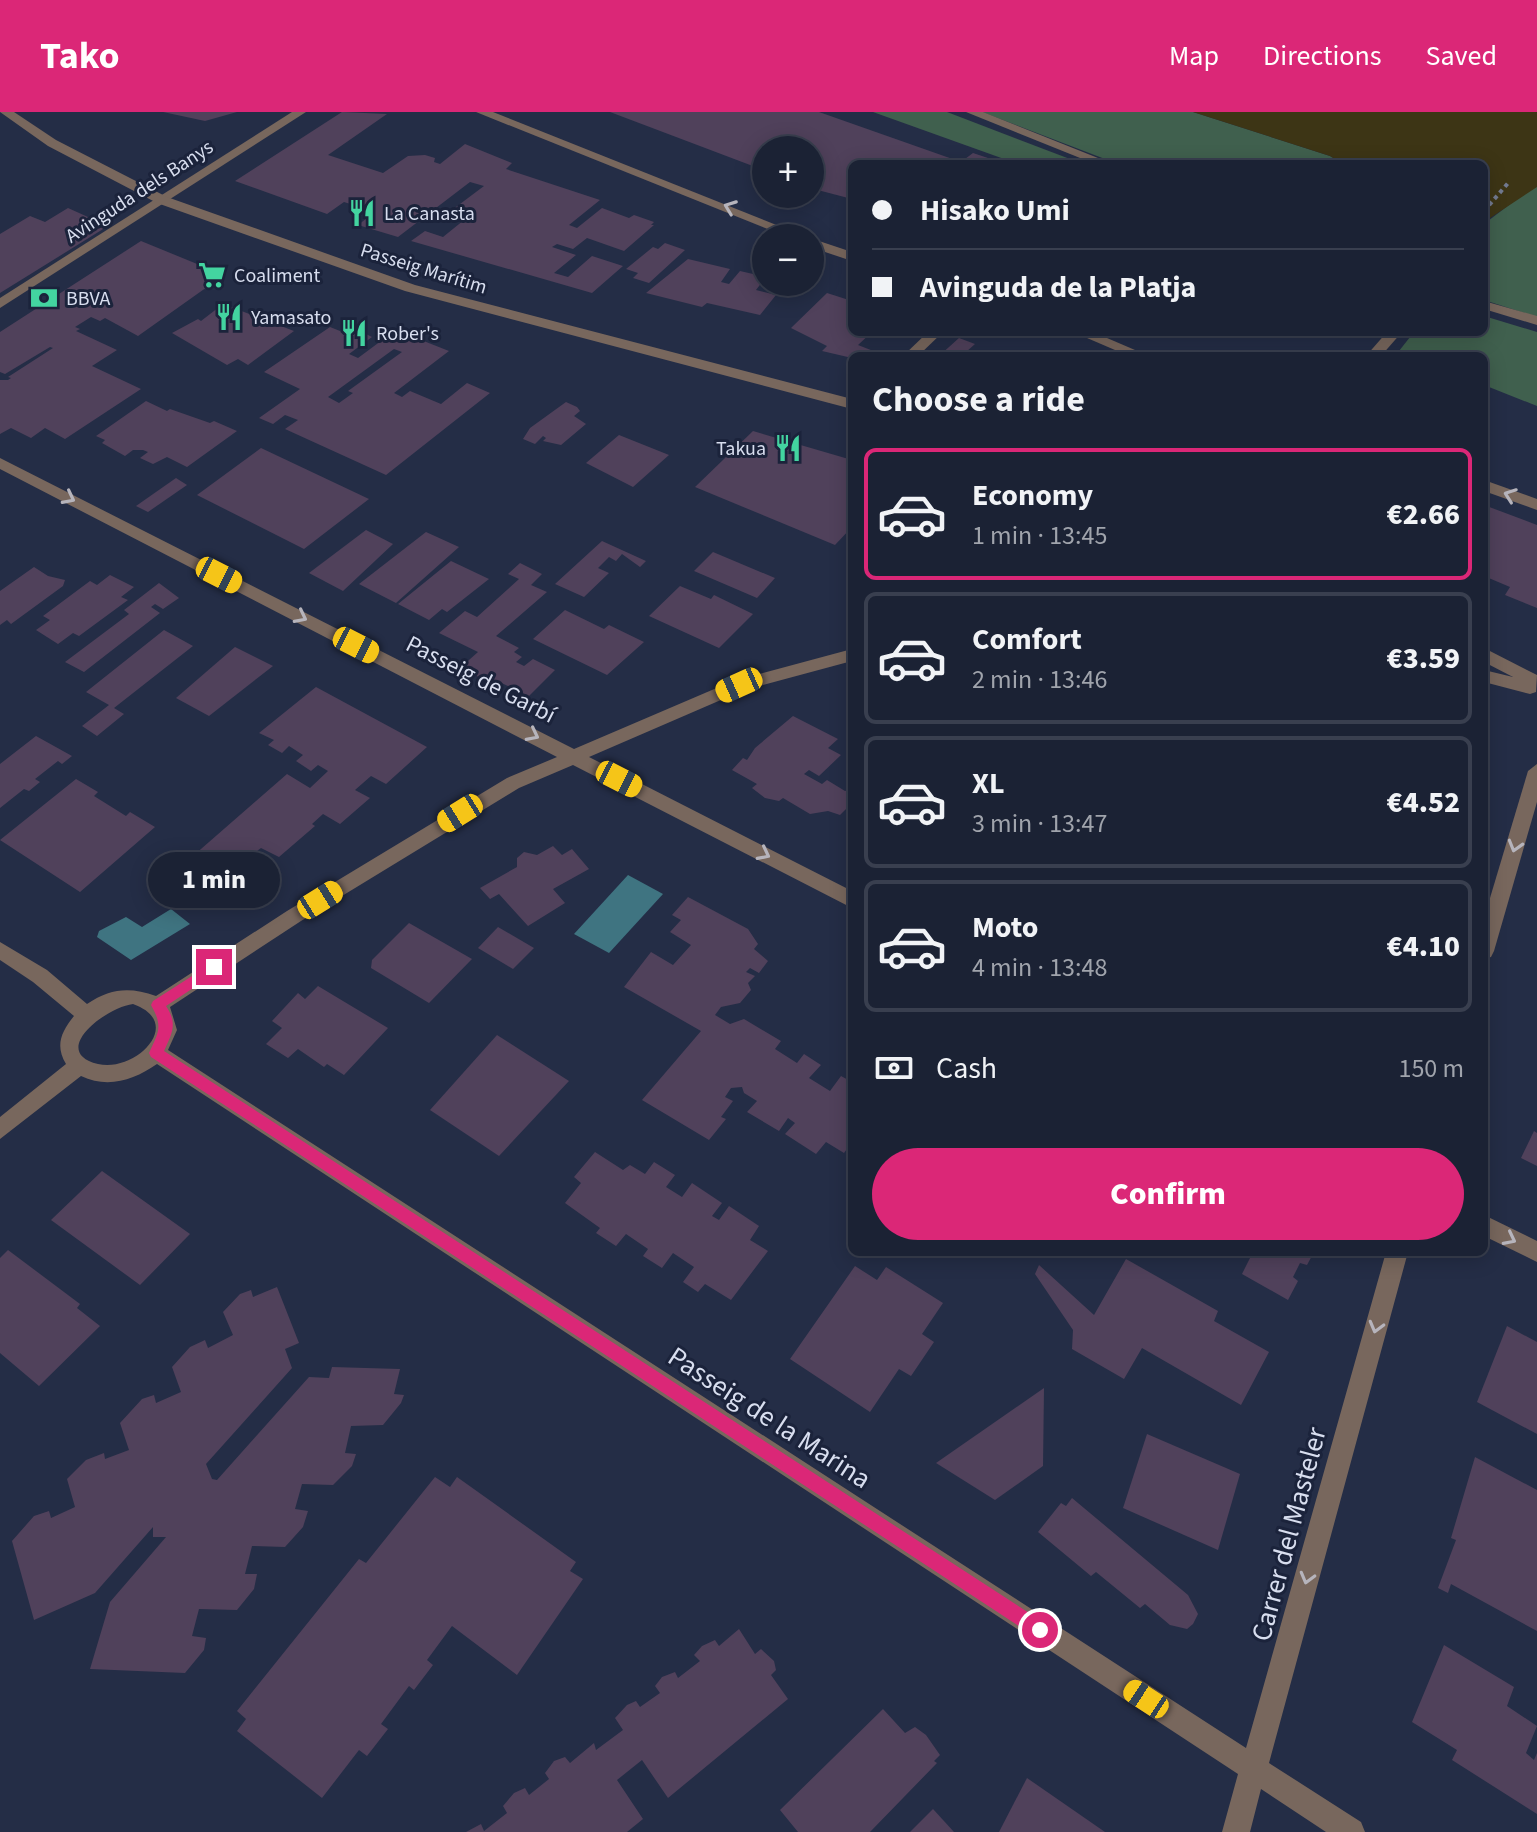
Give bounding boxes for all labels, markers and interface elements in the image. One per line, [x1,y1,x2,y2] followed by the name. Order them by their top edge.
[40,29,120,83] text: Tako
[1169,36,1219,76] text: Map
[1263,36,1382,76] text: Directions
[1426,36,1497,76] text: Saved
[60,134,219,250] street label: Avinguda dels Banys
[752,136,824,296] map controls
[752,136,824,208] button: +
[920,189,1070,232] text: Hisako Umi
[347,198,377,228] restaurant icon: La Canasta
[384,200,475,228] place label: La Canasta
[724,200,738,217] one-way arrow
[752,224,824,296] button: −
[357,236,490,301] street label: Passeig Marítim
[197,260,227,290] supermarket icon: Coaliment
[234,262,321,290] place label: Coaliment
[920,266,1196,309] text: Avinguda de la Platja
[29,283,59,313] bank icon: BBVA
[66,285,110,313] place label: BBVA
[214,302,244,332] restaurant icon: Yamasato
[250,304,331,332] place label: Yamasato
[339,318,369,348] restaurant icon: Rober's
[376,320,439,348] place label: Rober's
[872,374,1085,425] text: Choose a ride
[773,433,803,463] restaurant icon: Takua
[716,435,766,463] place label: Takua
[972,474,1093,517] text: Economy
[876,478,948,550] icon: car
[1504,488,1518,505] one-way arrow
[61,489,76,504] one-way arrow
[1387,493,1460,536] text: €2.66
[972,517,1107,554] text: 1 min · 13:45
[192,553,246,597] car
[293,607,307,622] one-way arrow
[972,618,1082,661] text: Comfort
[876,622,948,694] icon: car
[329,623,383,667] car
[400,627,563,733] street label: Passeig de Garbí
[1387,637,1460,680] text: €3.59
[972,661,1107,698] text: 2 min · 13:46
[712,664,766,706] car
[524,725,539,741] one-way arrow
[592,757,646,801] car
[972,762,1005,805] text: XL
[876,766,948,838] icon: car
[1387,781,1460,824] text: €4.52
[433,790,487,836] car
[972,805,1107,842] text: 3 min · 13:47
[1508,839,1524,853] one-way arrow
[755,845,770,860] one-way arrow
[148,851,280,907] callout: 1 min
[182,861,246,898] text: 1 min
[293,877,347,923] car
[972,906,1038,949] text: Moto
[876,910,948,982] icon: car
[1387,925,1460,968] text: €4.10
[196,949,232,985] route end
[972,949,1107,986] text: 4 min · 13:48
[872,1046,916,1090] icon: cash
[936,1047,997,1090] text: Cash
[1398,1050,1464,1087] text: 150 m
[872,1148,1464,1240] button: Confirm
[1502,1229,1517,1244] one-way arrow
[1369,1320,1385,1334] one-way arrow
[660,1337,879,1499] street label: Passeig de la Marina
[1241,1423,1337,1646] street label: Carrer del Masteler
[1299,1570,1316,1584] one-way arrow
[1022,1612,1058,1648] route start
[1119,1676,1173,1722] car

